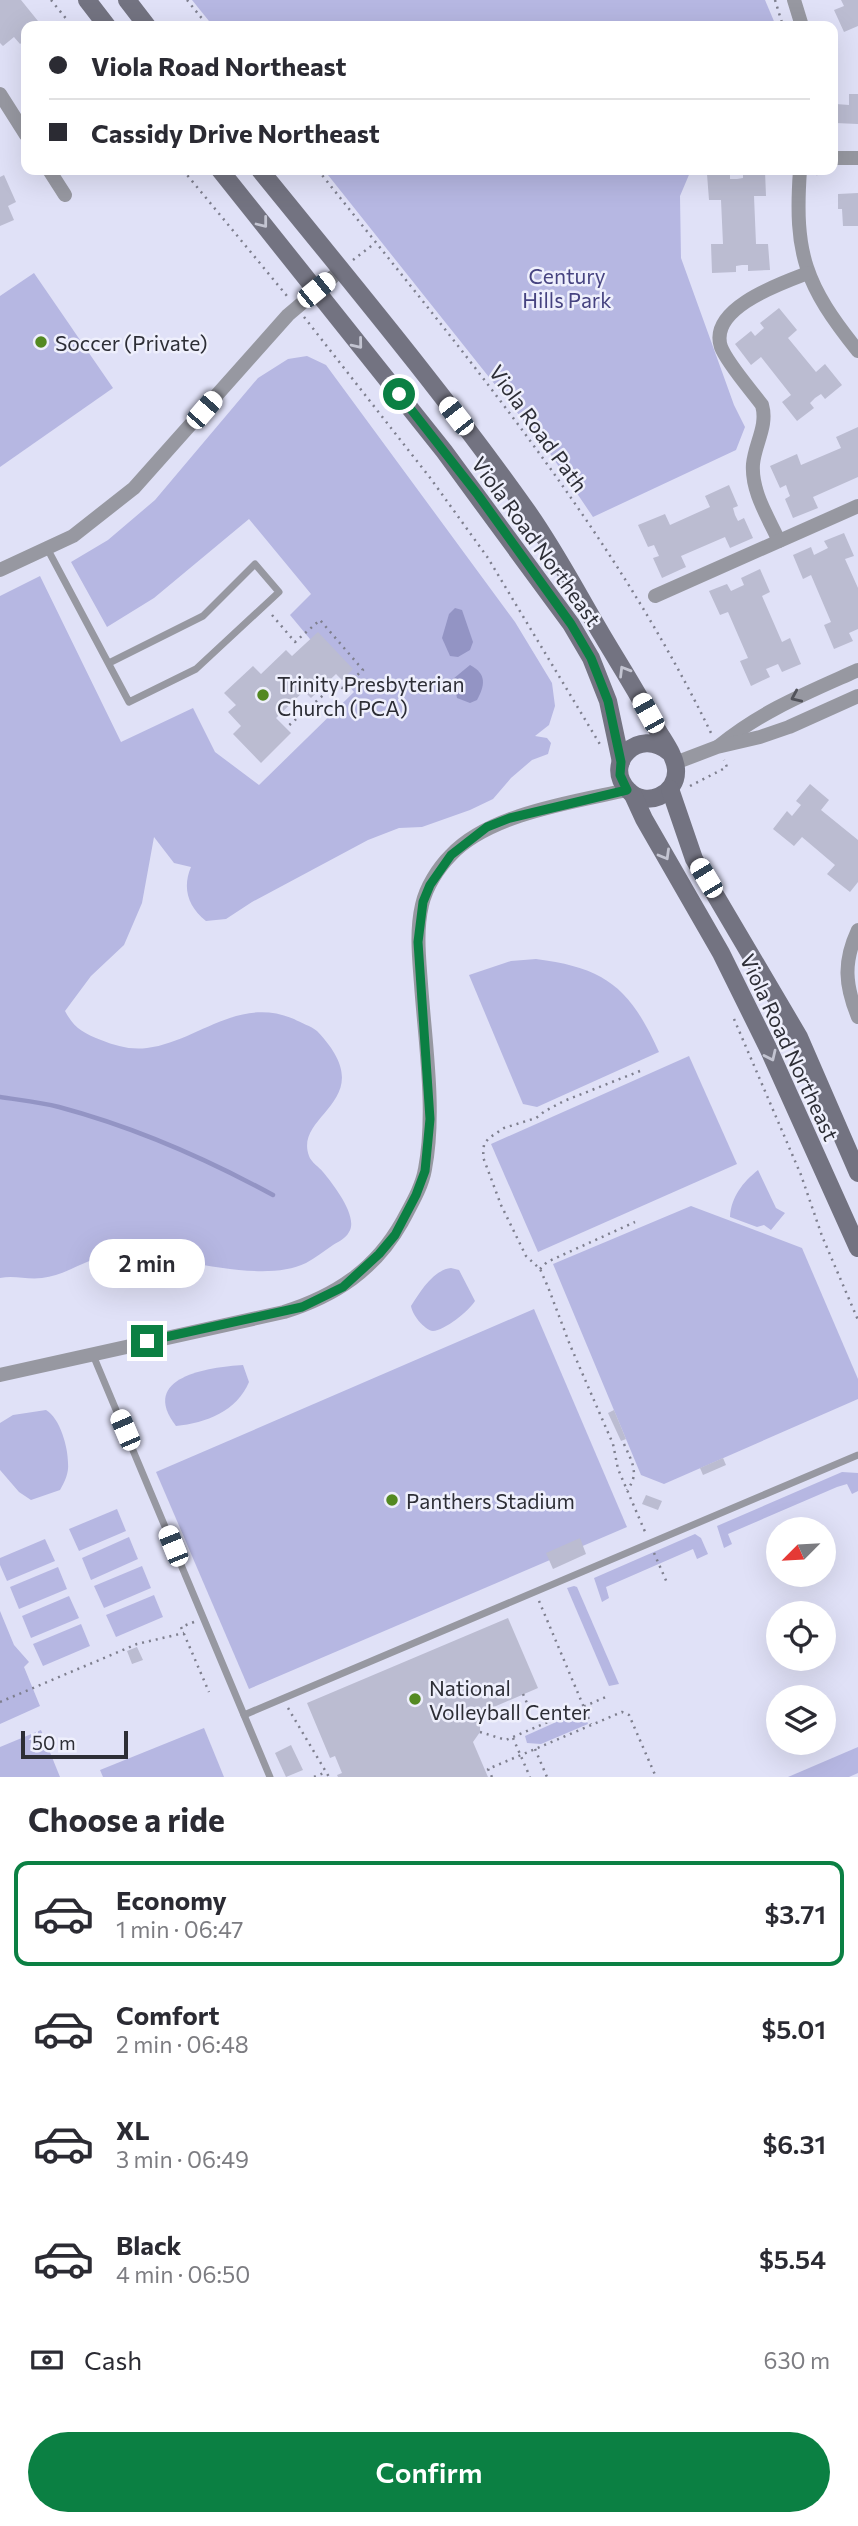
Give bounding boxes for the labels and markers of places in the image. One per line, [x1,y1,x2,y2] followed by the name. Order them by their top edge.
[55,330,208,355] place label: Soccer (Private)
[33,334,49,350] marker: Soccer (Private)
[277,671,465,720] place label: Trinity Presbyterian Church (PCA)
[255,687,271,703] marker: Trinity Presbyterian Church (PCA)
[406,1488,575,1513] place label: Panthers Stadium
[384,1492,400,1508] marker: Panthers Stadium
[429,1675,590,1724] place label: National Volleyball Center
[407,1691,423,1707] marker: National Volleyball Center

